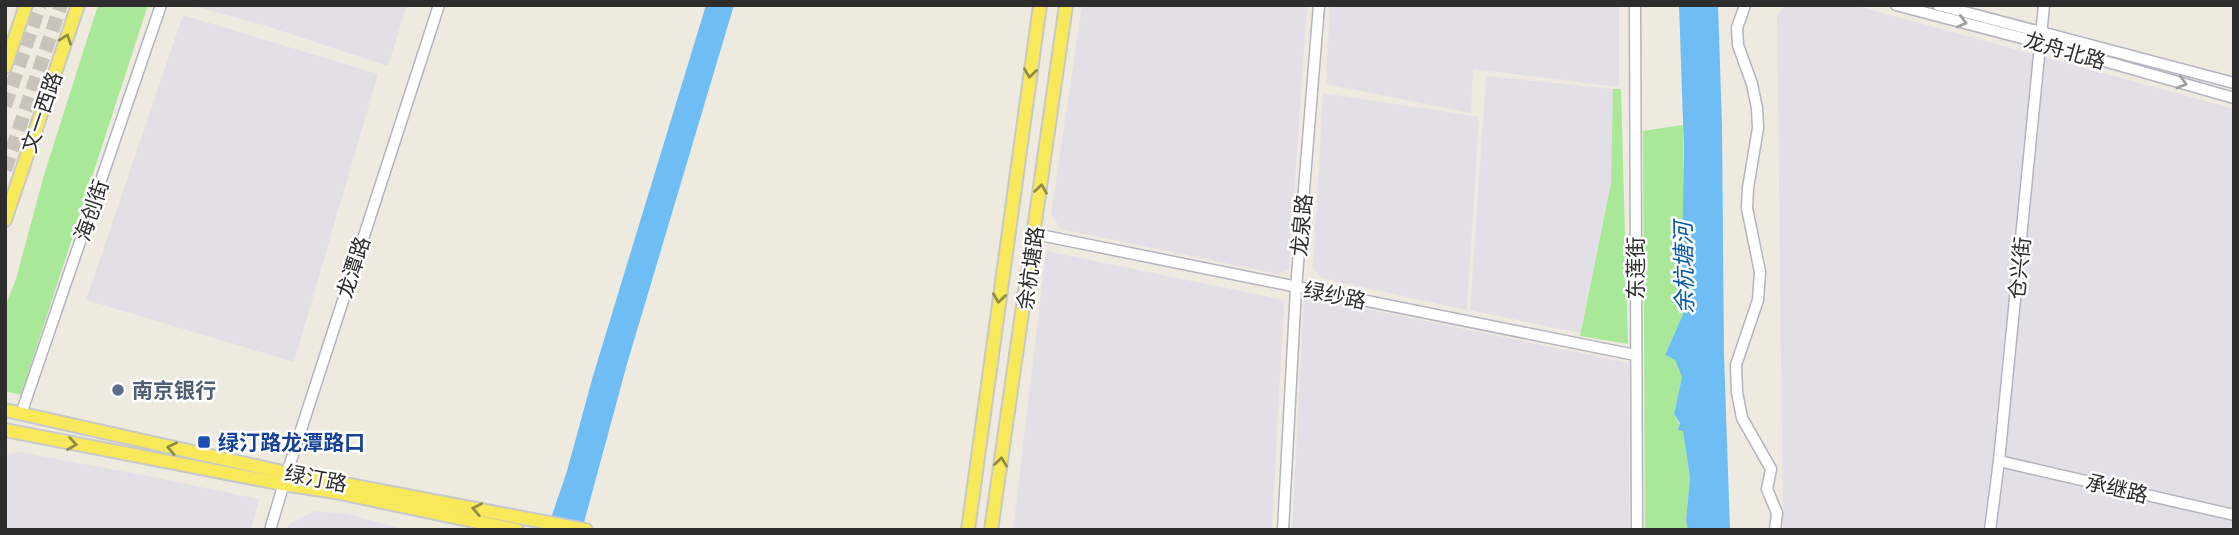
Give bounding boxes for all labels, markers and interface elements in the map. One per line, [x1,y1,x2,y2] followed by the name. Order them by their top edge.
[1956,14,1968,29] one-way arrow
[2021,25,2109,75] street label: 龙舟北路
[58,33,72,45] one-way arrow
[1022,67,1037,79] one-way arrow
[14,68,68,156] street label: 文一西路
[2175,75,2187,89] one-way arrow
[68,176,114,244] street label: 海创街
[1033,183,1048,194] one-way arrow
[1284,192,1318,258] street label: 龙泉路
[1666,218,1700,314] water label: 余杭塘河
[1010,224,1050,312] street label: 余杭塘路
[330,233,376,301] street label: 龙潭路
[2002,235,2036,301] street label: 仓兴街
[1621,237,1649,300] street label: 东莲街
[1301,275,1369,315] street label: 绿纱路
[992,292,1007,304] one-way arrow
[132,376,216,404] place label: 南京银行
[110,382,126,398] marker: 南京银行
[218,428,365,456] place label: 绿汀路龙潭路口
[196,434,212,450] marker: 绿汀路龙潭路口
[66,435,78,450] one-way arrow
[166,442,178,456] one-way arrow
[993,456,1008,468] one-way arrow
[282,458,350,498] street label: 绿汀路
[2083,467,2151,509] street label: 承继路
[471,502,483,517] one-way arrow

